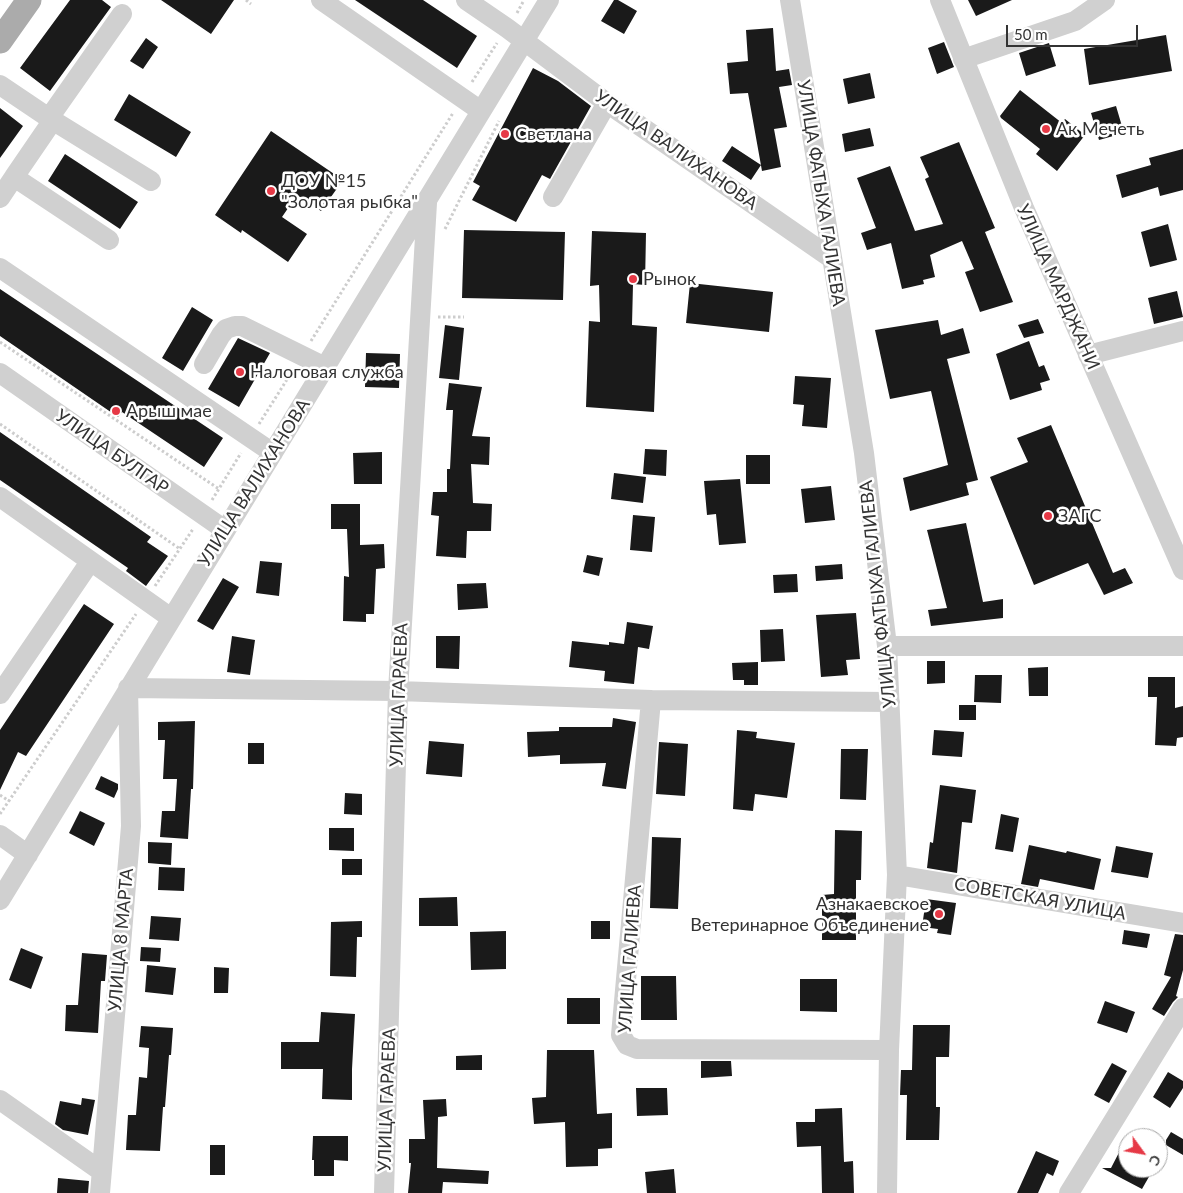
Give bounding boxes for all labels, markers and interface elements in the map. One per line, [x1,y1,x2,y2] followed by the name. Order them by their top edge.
[1008,15,1140,47] scale bar
[1014,25,1048,43] text: 50 m
[792,78,850,308] street label: УЛИЦА ФАТЫХА ГАЛИЕВА
[590,85,762,215] street label: УЛИЦА ВАЛИХАНОВА
[1056,118,1144,140] place label: Ак Мечеть
[515,123,592,145] place label: Светлана
[1040,123,1052,135] marker: Ак Мечеть
[499,128,511,140] marker: Светлана
[281,170,418,212] place label: ДОУ №15 "Золотая рыбка"
[265,185,277,197] marker: ДОУ №15 "Золотая рыбка"
[1012,201,1104,373] street label: УЛИЦА МАРДЖАНИ
[643,268,696,290] place label: Рынок
[627,273,639,285] marker: Рынок
[250,361,404,383] place label: Налоговая служба
[234,366,246,378] marker: Налоговая служба
[193,395,315,571] street label: УЛИЦА ВАЛИХАНОВА
[126,400,212,422] place label: Арыш мае
[51,405,173,499] street label: УЛИЦА БУЛГАР
[110,405,122,417] marker: Арыш мае
[855,479,901,709] street label: УЛИЦА ФАТЫХА ГАЛИЕВА
[1058,505,1102,527] place label: ЗАГС
[1042,510,1054,522] marker: ЗАГС
[386,623,412,767] street label: УЛИЦА ГАРАЕВА
[104,867,138,1013] street label: УЛИЦА 8 МАРТА
[952,873,1128,925] street label: СОВЕТСКАЯ УЛИЦА
[614,884,646,1034] street label: УЛИЦА ГАЛИЕВА
[690,893,929,936] place label: Азнакаевское Ветеринарное Объединение
[933,908,945,920] marker: Азнакаевское Ветеринарное Объединение
[374,1028,400,1172] street label: УЛИЦА ГАРАЕВА
[1118,1128,1168,1178] north arrow
[1146,1152,1165,1169] text: С

